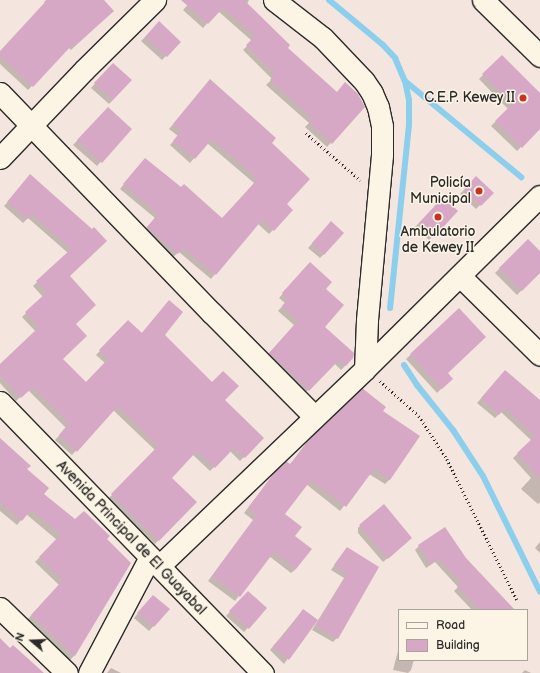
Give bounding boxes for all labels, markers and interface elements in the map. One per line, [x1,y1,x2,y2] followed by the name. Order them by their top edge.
[423,90,515,106] place label: C.E.P. Kewey II
[518,93,528,103] marker: C.E.P. Kewey II
[410,175,471,208] place label: Policía Municipal
[474,186,484,196] marker: Policía Municipal
[433,212,443,222] marker: Ambulatorio de Kewey II
[401,224,475,256] place label: Ambulatorio de Kewey II
[53,457,209,619] street label: Avenida Principal de El Guayabal
[398,609,528,661] legend
[436,618,465,633] text: Road
[12,621,52,661] north arrow
[13,631,28,643] text: N
[436,638,480,653] text: Building

